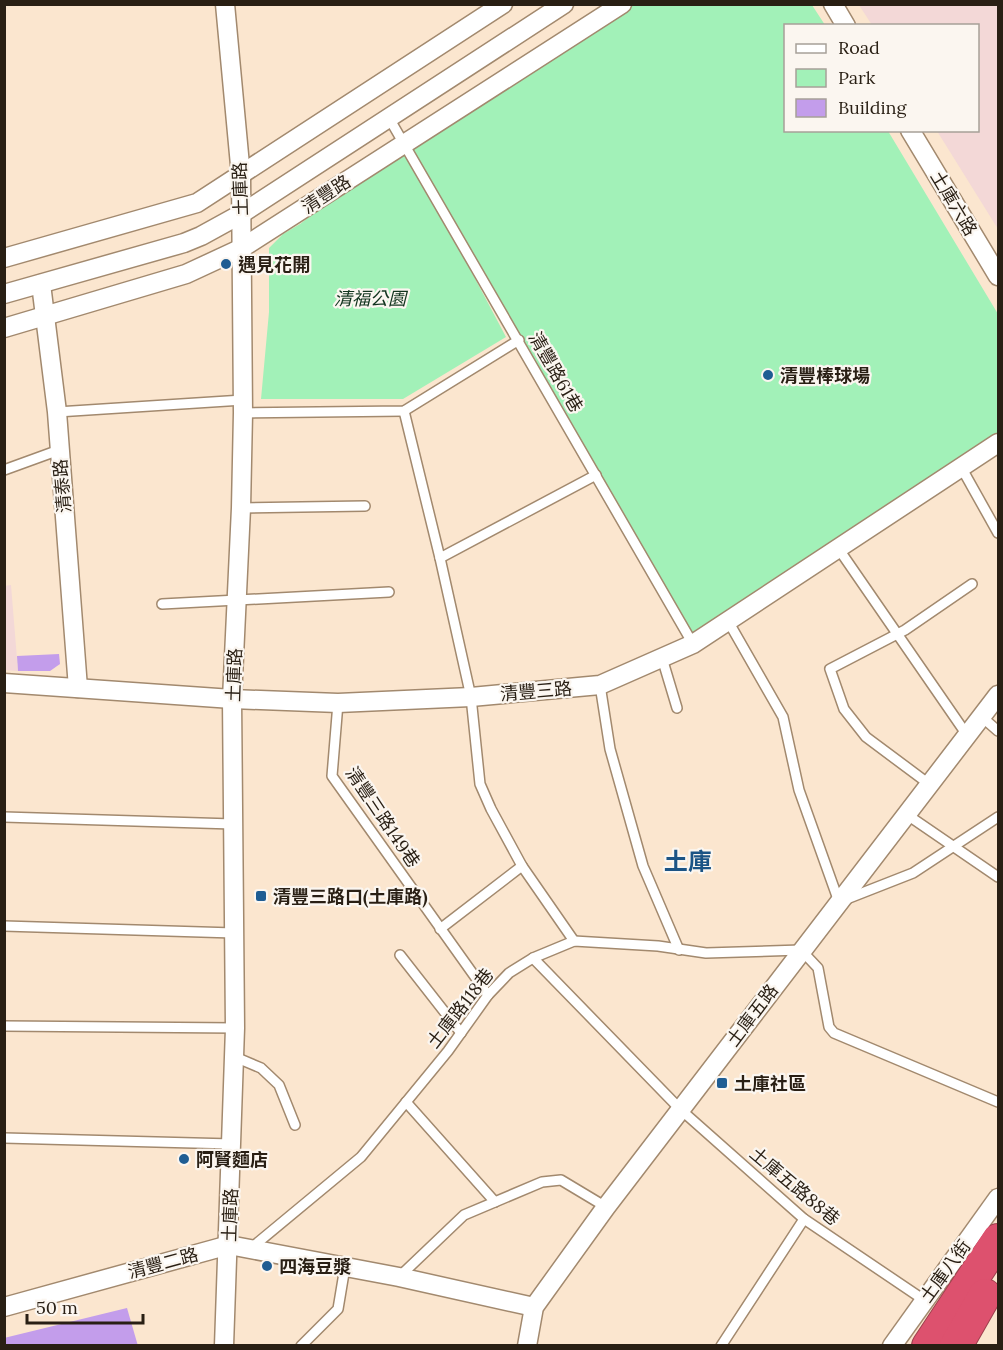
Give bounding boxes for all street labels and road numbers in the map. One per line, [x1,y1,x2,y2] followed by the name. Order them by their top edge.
[228,162,252,216] street label: 土庫路
[926,166,982,240] street label: 土庫六路
[297,170,355,218] street label: 清豐路
[524,328,588,416] street label: 清豐路61巷
[48,458,76,514] street label: 清泰路
[222,648,246,702] street label: 土庫路
[499,676,573,706] street label: 清豐三路
[341,762,425,872] street label: 清豐三路149巷
[422,963,498,1053] street label: 土庫路118巷
[721,979,783,1051] street label: 土庫五路
[745,1142,845,1230] street label: 土庫五路88巷
[218,1188,242,1242] street label: 土庫路
[915,1235,975,1307] street label: 土庫八街
[125,1243,201,1283] street label: 清豐二路

